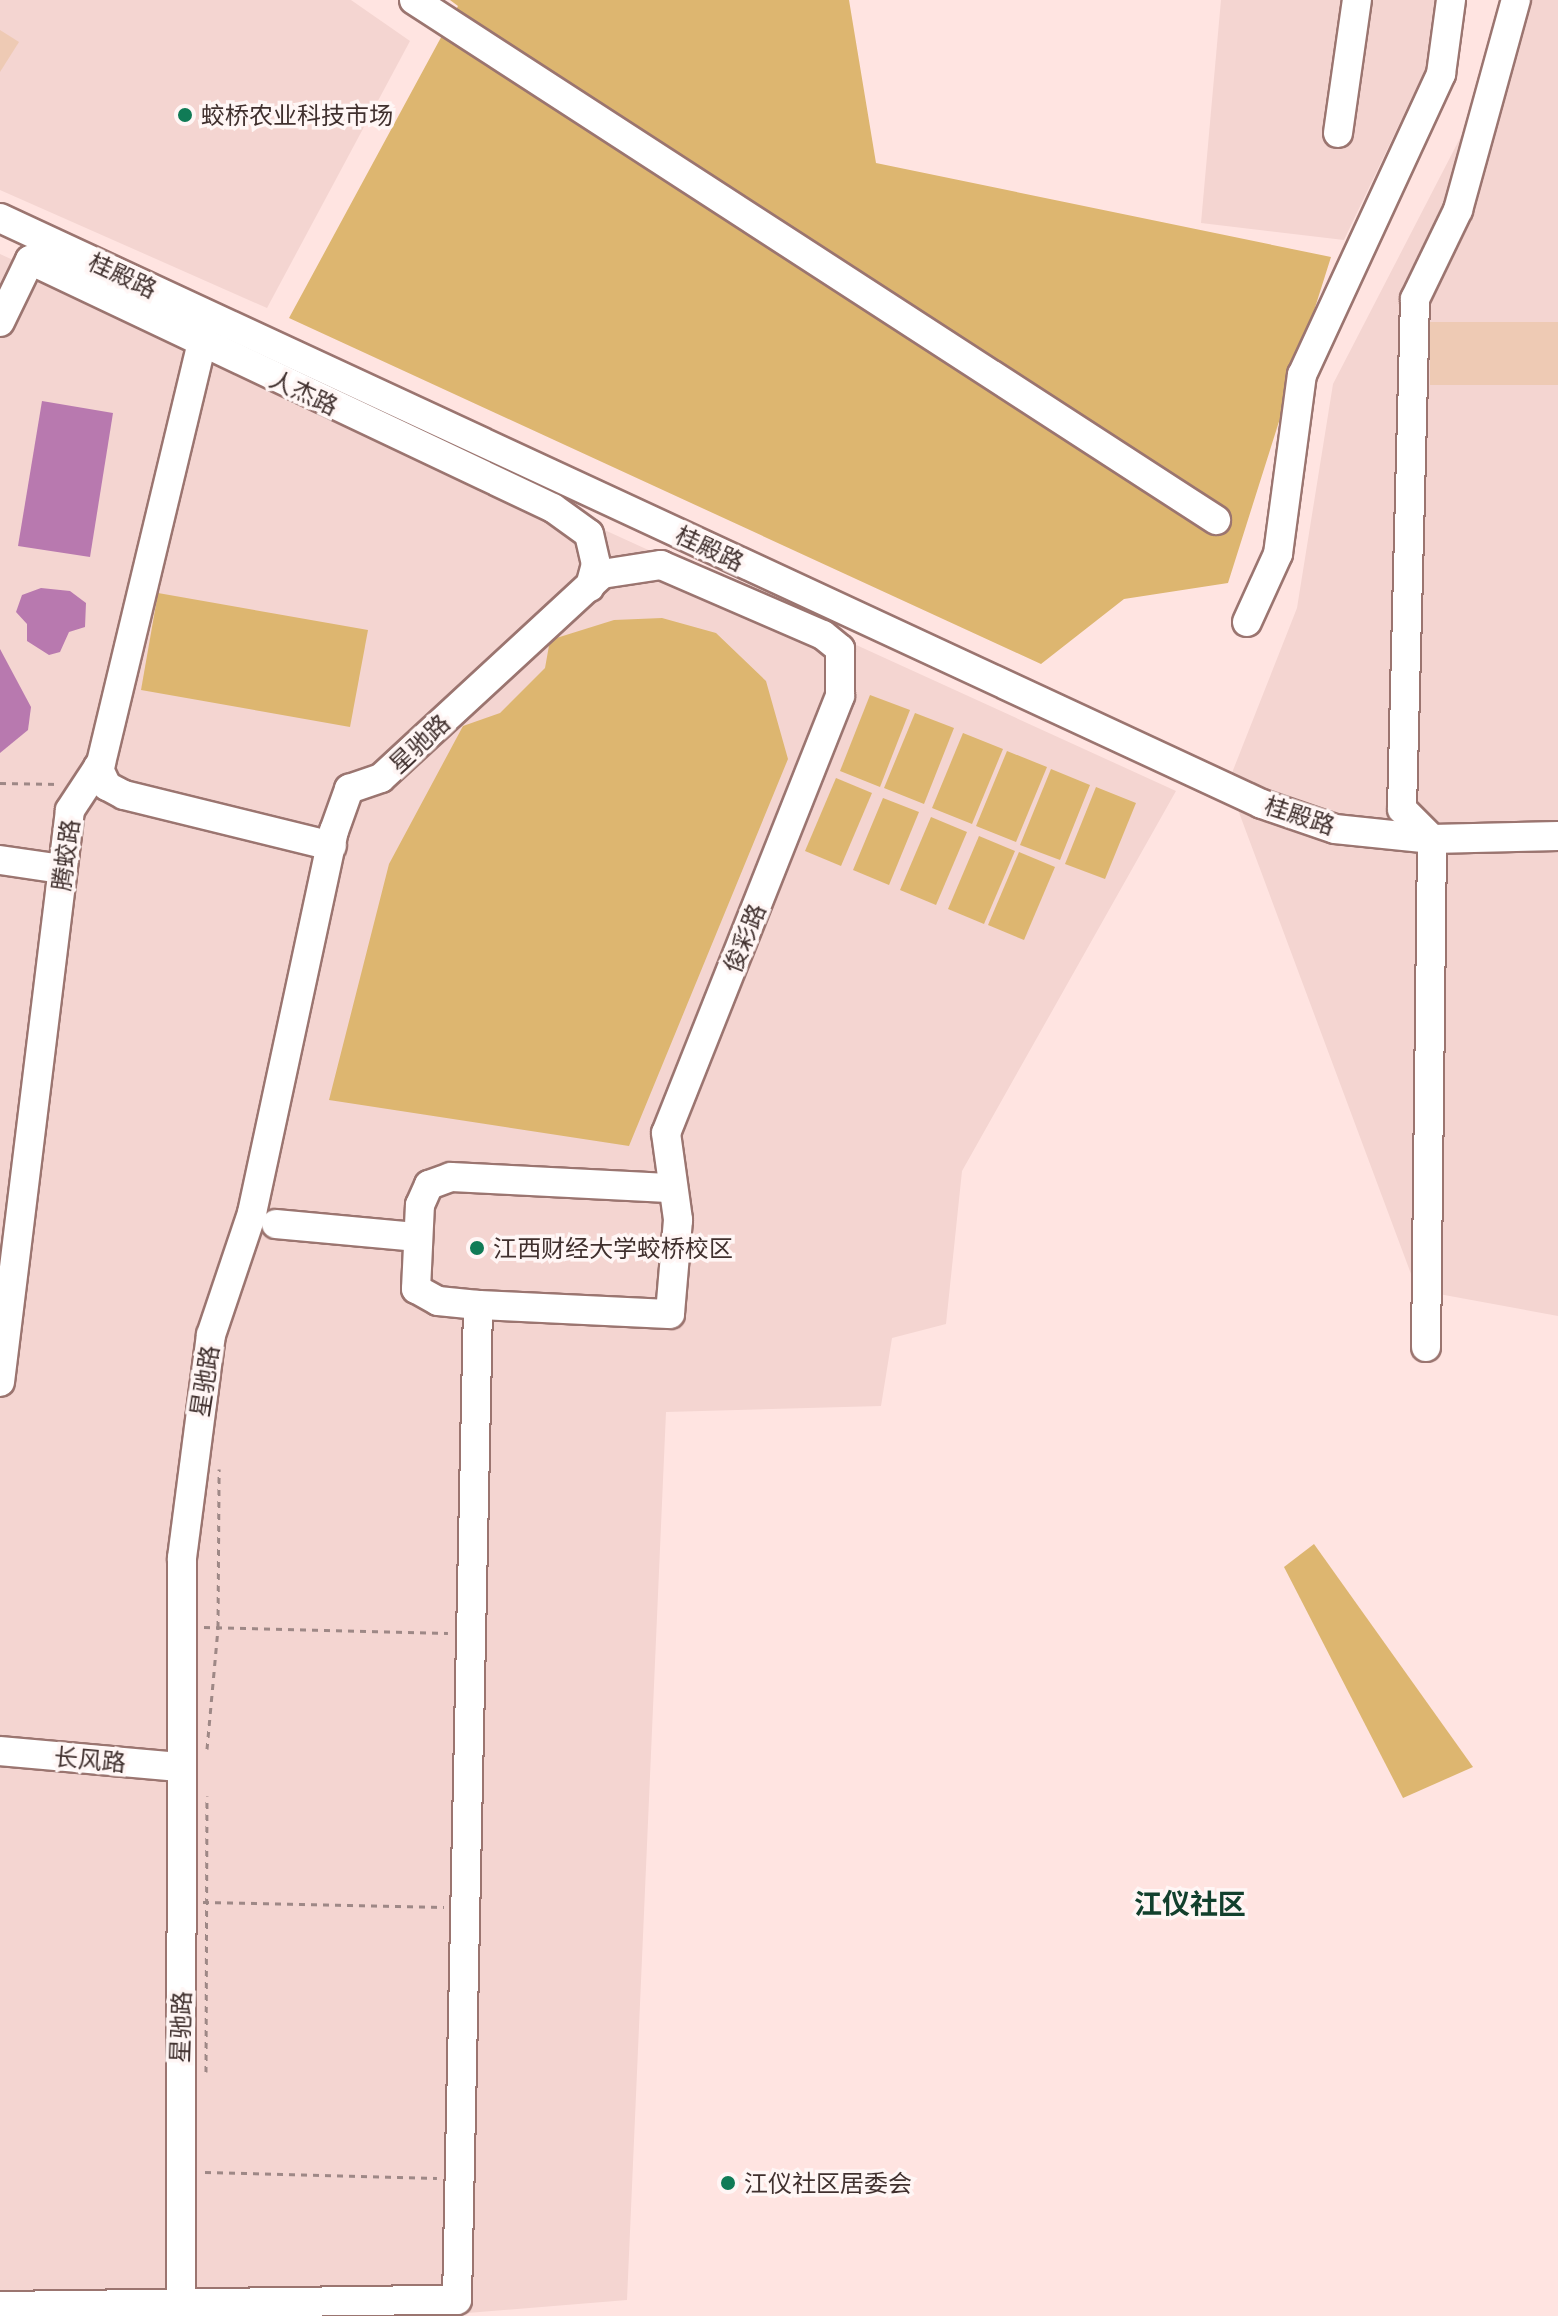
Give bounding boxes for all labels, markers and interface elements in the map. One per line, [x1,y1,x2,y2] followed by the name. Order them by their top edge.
[201,101,393,129] place label: 蛟桥农业科技市场
[176,106,194,124] marker: 蛟桥农业科技市场
[84,247,162,303] street label: 桂殿路
[265,364,343,420] street label: 人杰路
[671,520,749,576] street label: 桂殿路
[383,708,455,778] street label: 星驰路
[1261,790,1339,840] street label: 桂殿路
[46,817,84,893] street label: 腾蛟路
[717,899,771,977] street label: 俊彩路
[493,1234,733,1262] place label: 江西财经大学蛟桥校区
[468,1239,486,1257] marker: 江西财经大学蛟桥校区
[184,1343,224,1419] street label: 星驰路
[53,1742,127,1776] street label: 长风路
[1134,1886,1246,1920] district label: 江仪社区
[164,1991,196,2063] street label: 星驰路
[744,2169,912,2197] place label: 江仪社区居委会
[719,2174,737,2192] marker: 江仪社区居委会

